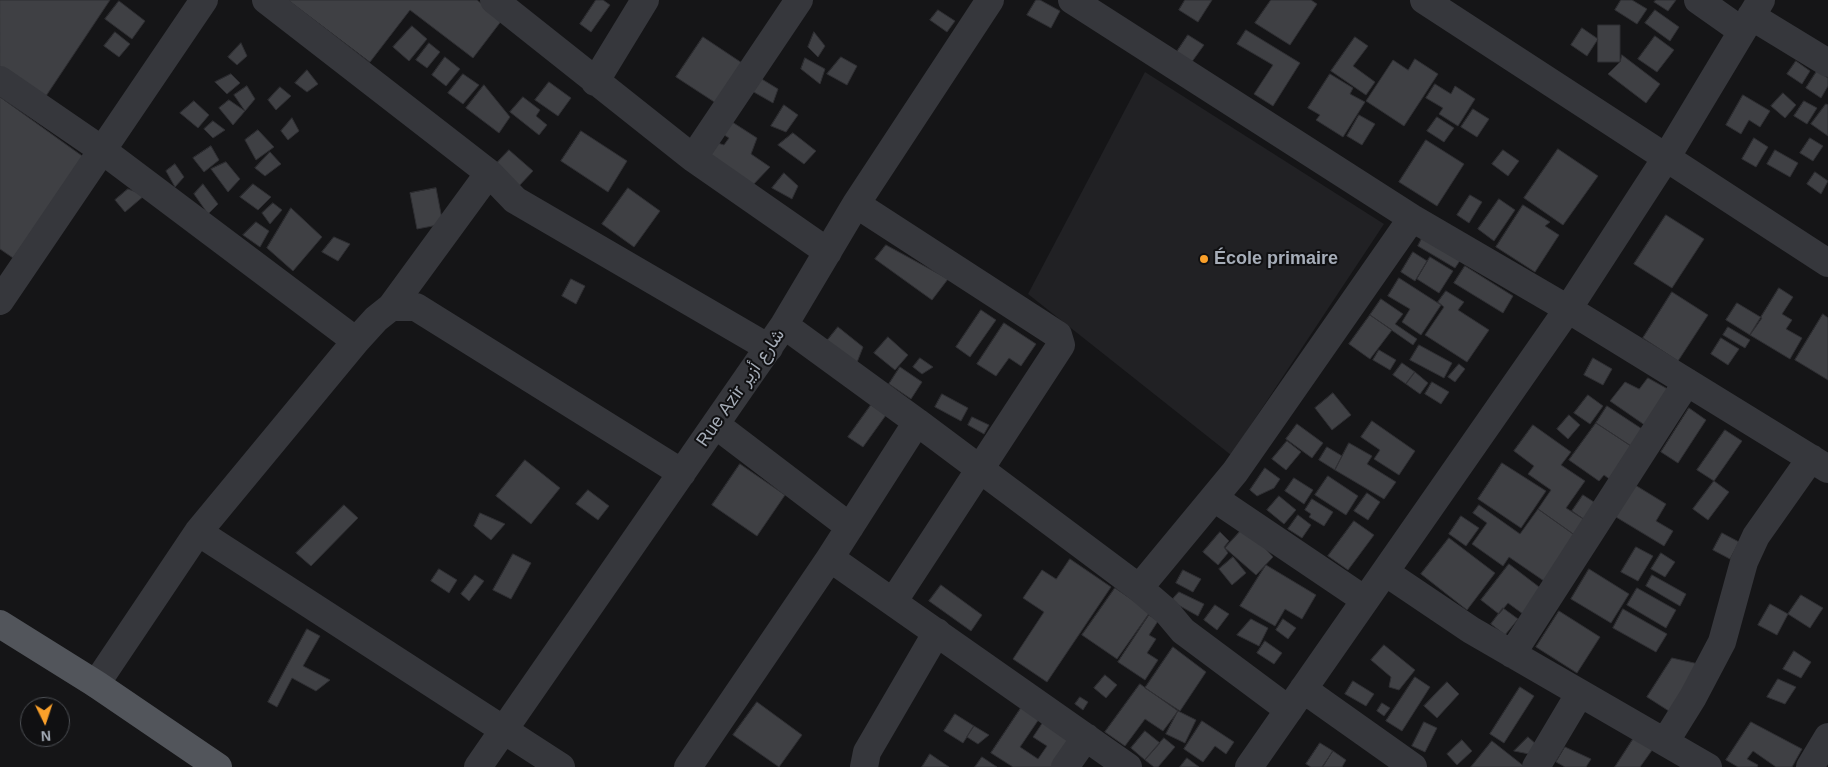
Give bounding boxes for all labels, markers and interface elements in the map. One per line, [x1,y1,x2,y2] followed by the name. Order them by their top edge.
[1214,248,1338,270] place label: École primaire
[1198,253,1210,265] marker: École primaire
[692,325,790,451] street label: Rue Azir شارع أزير
[20,697,70,747] north arrow
[40,728,52,744] text: N

